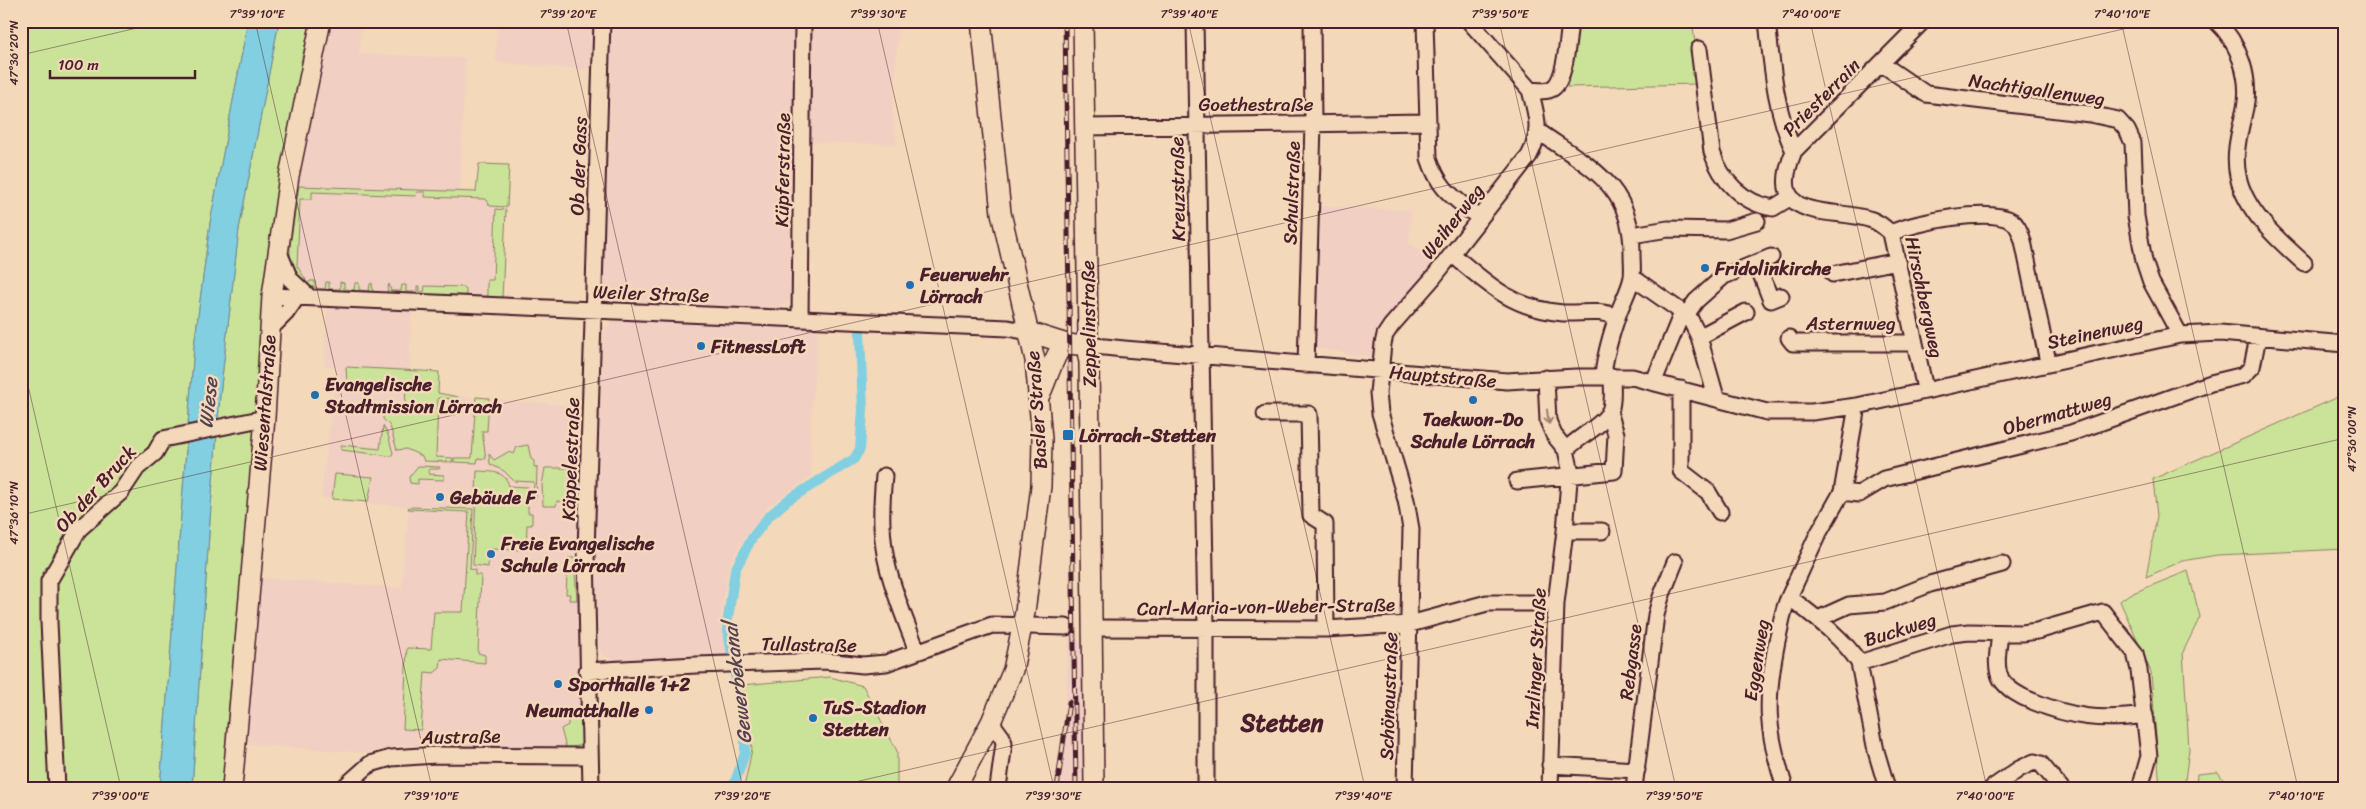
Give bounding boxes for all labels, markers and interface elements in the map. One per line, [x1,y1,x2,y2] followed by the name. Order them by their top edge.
[230,3,286,25] text: 7°39'10"E
[540,3,598,25] text: 7°39'20"E
[850,3,907,25] text: 7°39'30"E
[1160,3,1219,25] text: 7°39'40"E
[1472,3,1530,25] text: 7°39'50"E
[1782,3,1842,25] text: 7°40'00"E
[2094,3,2151,25] text: 7°40'10"E
[3,20,25,86] text: 47°36'20"N
[50,48,195,80] scale bar
[1774,50,1869,145] street label: Priesterrain
[58,52,99,78] text: 100 m
[1967,64,2107,115] street label: Nachtigallenweg
[1199,88,1314,121] street label: Goethestraße
[765,113,800,227] street label: Küpferstraße
[560,116,597,216] street label: Ob der Gass
[1160,136,1195,242] street label: Kreuzstraße
[1273,141,1310,245] street label: Schulstraße
[1412,176,1493,267] street label: Weiherweg
[1895,233,1954,361] street label: Hirschbergweg
[1714,252,1832,285] place label: Fridolinkirche
[919,258,1010,313] place label: Feuerwehr Lörrach
[1071,260,1106,388] street label: Zeppelinstraße
[1699,262,1711,274] marker: Fridolinkirche
[592,275,710,312] street label: Weiler Straße
[904,279,916,291] marker: Feuerwehr Lörrach
[2044,306,2147,359] street label: Steinenweg
[1805,307,1896,340] street label: Asternweg
[710,330,807,363] place label: FitnessLoft
[243,334,286,472] street label: Wiesentalstraße
[695,340,707,352] marker: FitnessLoft
[1016,349,1057,470] street label: Basler Straße
[1388,355,1498,398] street label: Hauptstraße
[324,368,502,423] place label: Evangelische Stadtmission Lörrach
[188,374,229,430] water label: Wiese
[1999,382,2116,445] street label: Obermattweg
[309,389,321,401] marker: Evangelische Stadtmission Lörrach
[1467,394,1479,406] marker: Taekwon-Do Schule Lörrach
[552,397,589,521] street label: Käppelestraße
[1410,403,1535,458] place label: Taekwon-Do Schule Lörrach
[2341,405,2363,472] text: 47°36'00"N
[1543,408,1553,424] one-way arrow
[1079,419,1217,452] place label: Lörrach-Stetten
[1061,428,1075,442] marker: Lörrach-Stetten
[46,437,144,540] street label: Ob der Bruck
[3,481,25,545] text: 47°36'10"N
[449,481,538,514] place label: Gebäude F
[434,491,446,503] marker: Gebäude F
[500,527,655,582] place label: Freie Evangelische Schule Lörrach
[485,548,497,560] marker: Freie Evangelische Schule Lörrach
[1515,587,1556,730] street label: Inzlinger Straße
[1137,588,1395,625] street label: Carl-Maria-von-Weber-Straße
[1860,603,1941,656] street label: Buckweg
[712,616,762,746] water label: Gewerbekanal
[1734,616,1779,703] street label: Eggenweg
[1609,622,1652,702] street label: Rebgasse
[761,627,857,662] street label: Tullastraße
[1370,631,1407,761] street label: Schönaustraße
[567,668,690,701] place label: Sporthalle 1+2
[552,678,564,690] marker: Sporthalle 1+2
[822,691,927,746] place label: TuS-Stadion Stetten
[525,694,639,727] place label: Neumatthalle
[1240,702,1324,744] district label: Stetten
[643,704,655,716] marker: Neumatthalle
[807,712,819,724] marker: TuS-Stadion Stetten
[420,719,501,754] street label: Austraße
[91,785,150,807] text: 7°39'00"E
[404,785,460,807] text: 7°39'10"E
[714,785,772,807] text: 7°39'20"E
[1025,785,1082,807] text: 7°39'30"E
[1334,785,1393,807] text: 7°39'40"E
[1646,785,1704,807] text: 7°39'50"E
[1956,785,2016,807] text: 7°40'00"E
[2268,785,2325,807] text: 7°40'10"E

